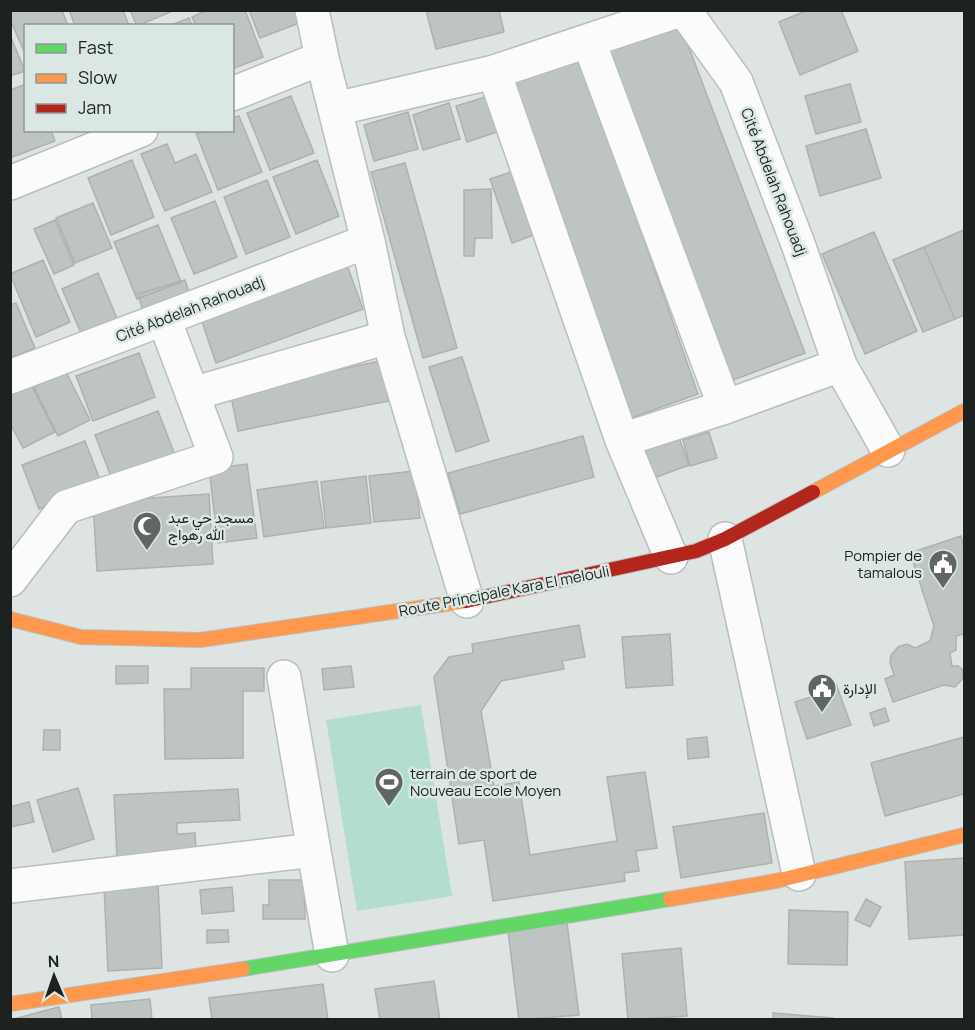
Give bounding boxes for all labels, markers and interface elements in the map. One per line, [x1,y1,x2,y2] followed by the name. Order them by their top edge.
[24,24,234,132] legend
[78,35,113,59] text: Fast
[78,65,118,89] text: Slow
[78,95,112,119] text: Jam
[736,105,812,259] street label: Cité Abdelah Rahouadj
[113,271,267,347] street label: Cité Abdelah Rahouadj
[168,507,254,546] place label: مسجد حي عبد الله رهواج
[131,510,163,552] mosque icon: مسجد حي عبد الله رهواج
[844,545,922,583] place label: Pompier de tamalous
[927,548,959,590] public building icon: Pompier de tamalous
[397,560,611,622] street label: Route Principale Kara El melouli
[806,672,838,714] public building icon: الإدارة
[843,678,877,699] place label: الإدارة
[410,763,561,801] place label: terrain de sport de Nouveau Ecole Moyen
[373,766,405,808] sports icon: terrain de sport de Nouveau Ecole Moyen
[24,946,84,1006] north arrow
[47,950,60,972] text: N

